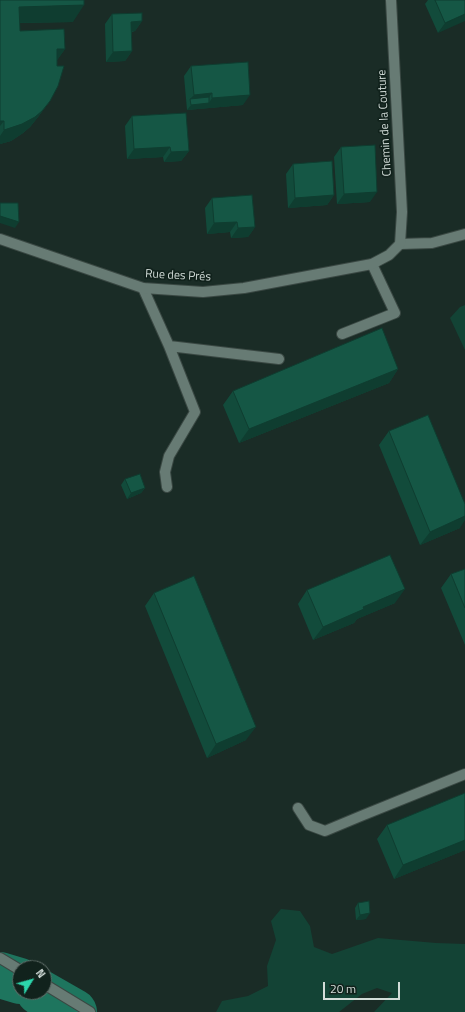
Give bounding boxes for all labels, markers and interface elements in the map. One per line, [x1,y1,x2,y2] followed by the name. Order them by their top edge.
[375,69,395,177] street label: Chemin de la Couture
[145,267,211,285] street label: Rue des Prés
[12,960,52,1000] north arrow
[32,966,49,981] text: N
[325,974,402,1000] scale bar
[330,979,356,998] text: 20 m

